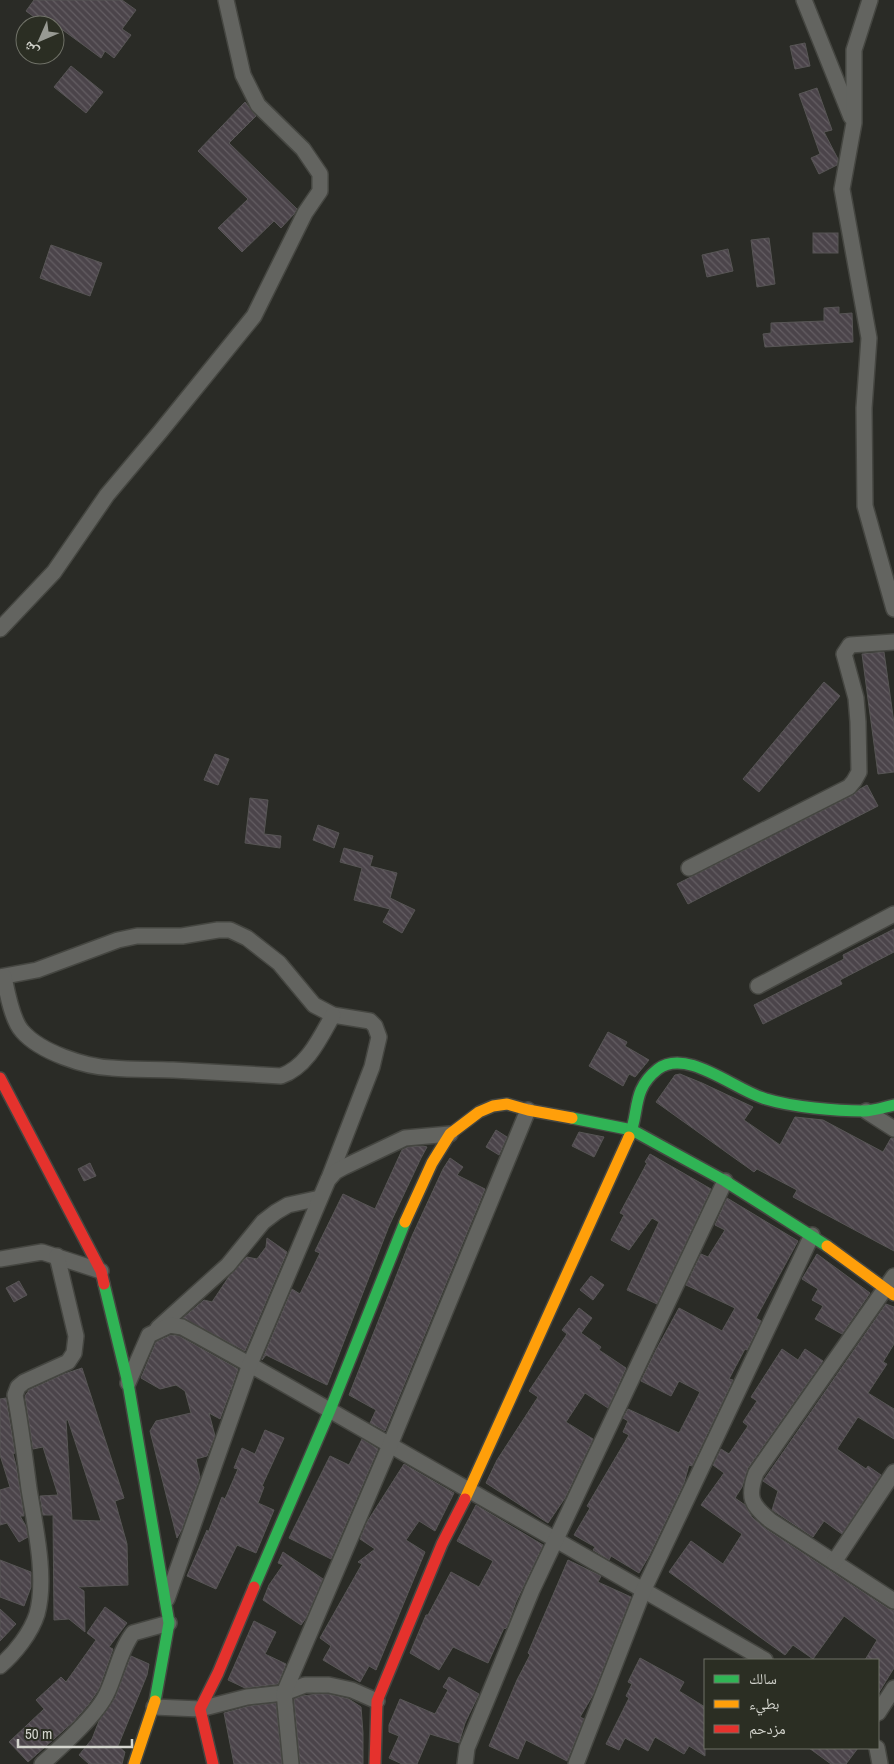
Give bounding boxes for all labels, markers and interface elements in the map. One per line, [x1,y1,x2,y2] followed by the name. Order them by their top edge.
[15,15,65,65] north arrow
[19,37,42,61] text: ش
[704,1659,879,1749] legend
[749,1668,777,1689] text: سالك
[749,1693,779,1716] text: بطيء
[18,1716,131,1748] scale bar
[749,1718,786,1739] text: مزدحم
[25,1723,52,1744] text: 50 m

